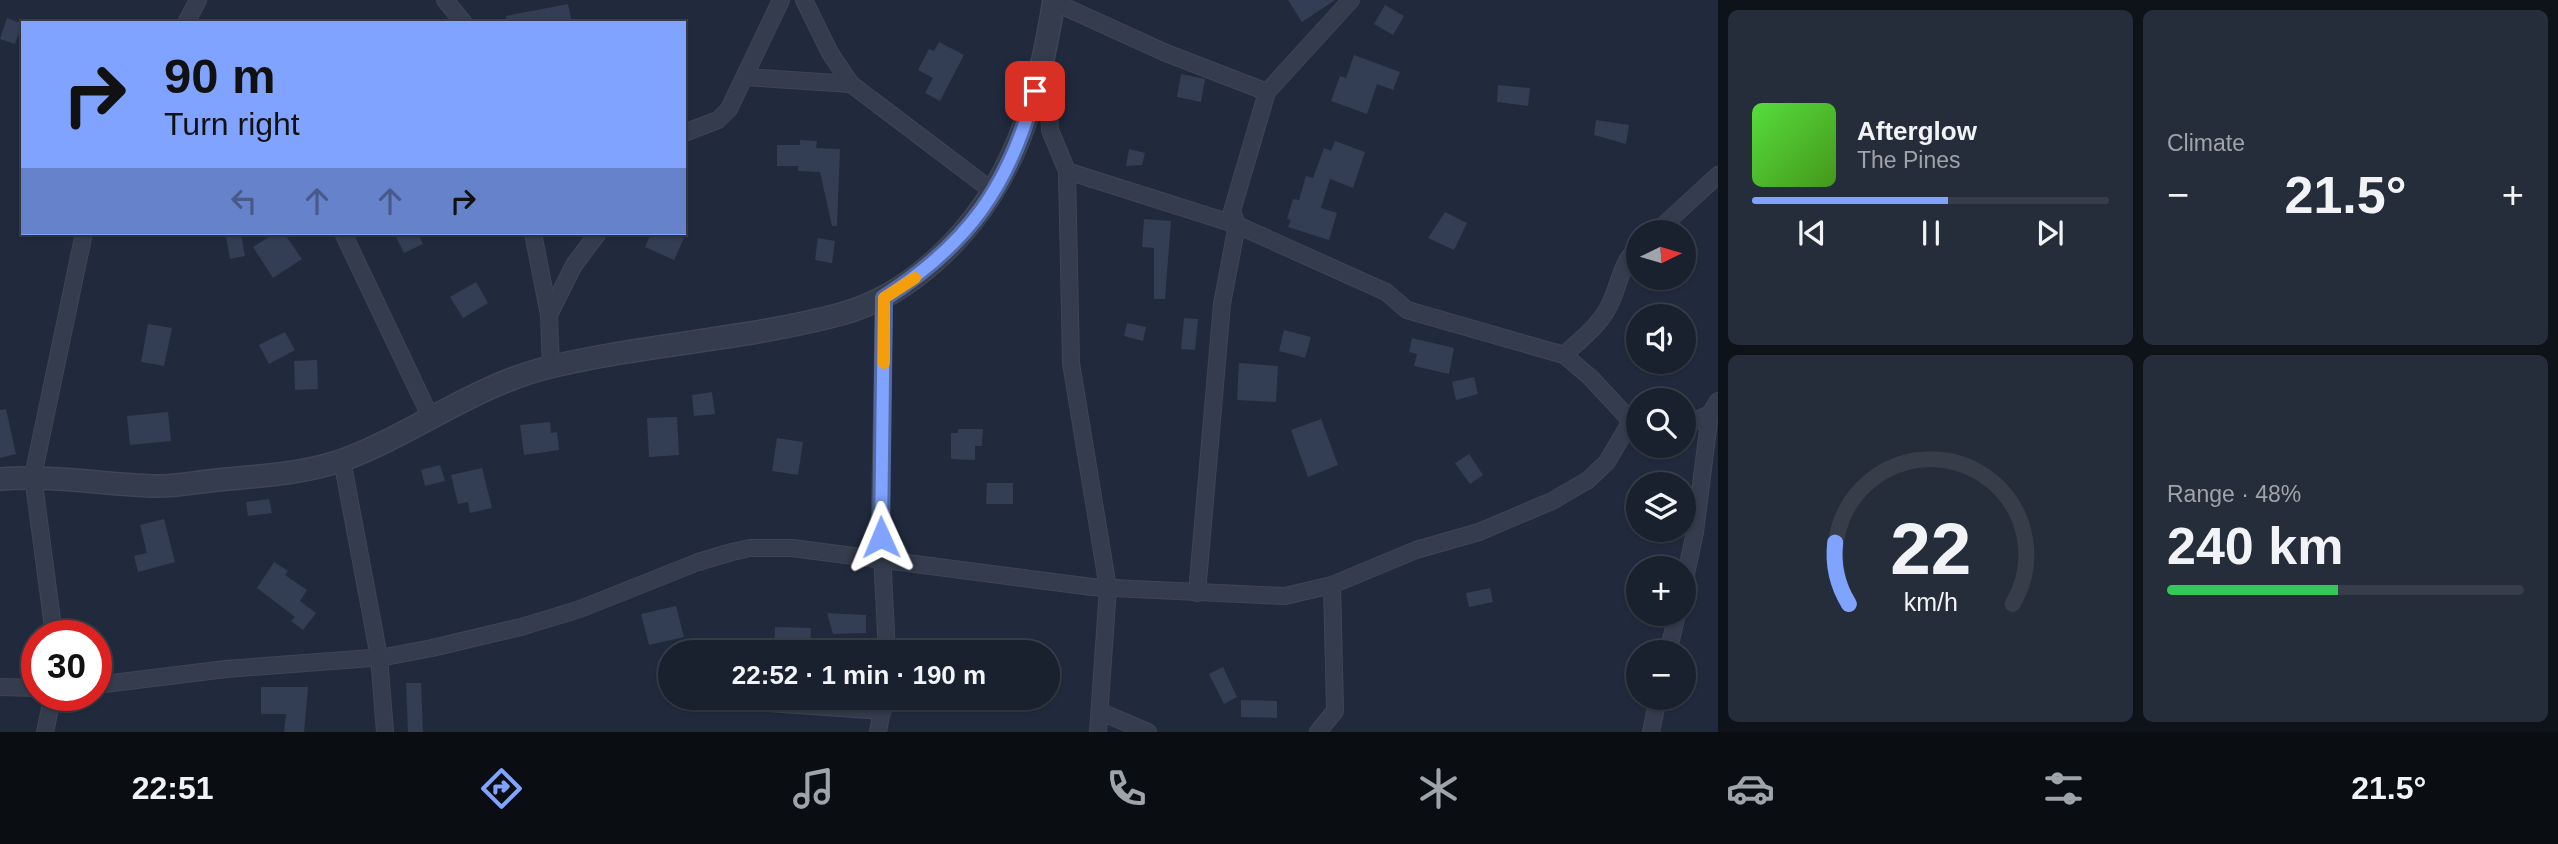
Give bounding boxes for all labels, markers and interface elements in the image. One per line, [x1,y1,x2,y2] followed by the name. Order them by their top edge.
[49,49,140,140] icon: right
[164,49,276,103] text: 90 m
[1005,61,1065,121] pin
[1016,72,1054,110] icon: arrive
[164,106,300,142] text: Turn right
[1857,116,1977,146] text: Afterglow
[2167,130,2245,156] text: Climate
[1857,147,1961,173] text: The Pines
[2284,166,2407,224] text: 21.5°
[2167,174,2189,216] text: −
[2502,174,2524,216] text: +
[225,182,263,220] icon: left
[298,182,336,220] icon: ahead
[371,182,409,220] icon: ahead
[444,182,482,220] icon: right
[1793,214,1831,252] icon: previous
[1912,214,1950,252] icon: pause
[2031,214,2069,252] icon: next
[1626,220,1696,290] north arrow
[1626,220,1696,710] map controls
[1626,304,1696,374] button: sound
[1626,388,1696,458] button: search
[1626,472,1696,542] button: layers
[2167,481,2301,507] text: Range · 48%
[844,500,918,574] position arrow
[1890,509,1971,590] text: 22
[2167,517,2343,575] text: 240 km
[1626,556,1696,626] button: +
[1903,588,1958,616] text: km/h
[21,620,112,711] speed limit sign: 30
[1626,640,1696,710] button: −
[732,660,986,690] text: 22:52 · 1 min · 190 m
[477,764,526,813] icon: directions
[789,764,838,813] icon: music
[1102,764,1151,813] icon: phone
[1414,764,1463,813] icon: climate
[1726,764,1775,813] icon: car
[2039,764,2088,813] icon: filters
[132,770,214,806] text: 22:51
[2351,770,2426,806] text: 21.5°

